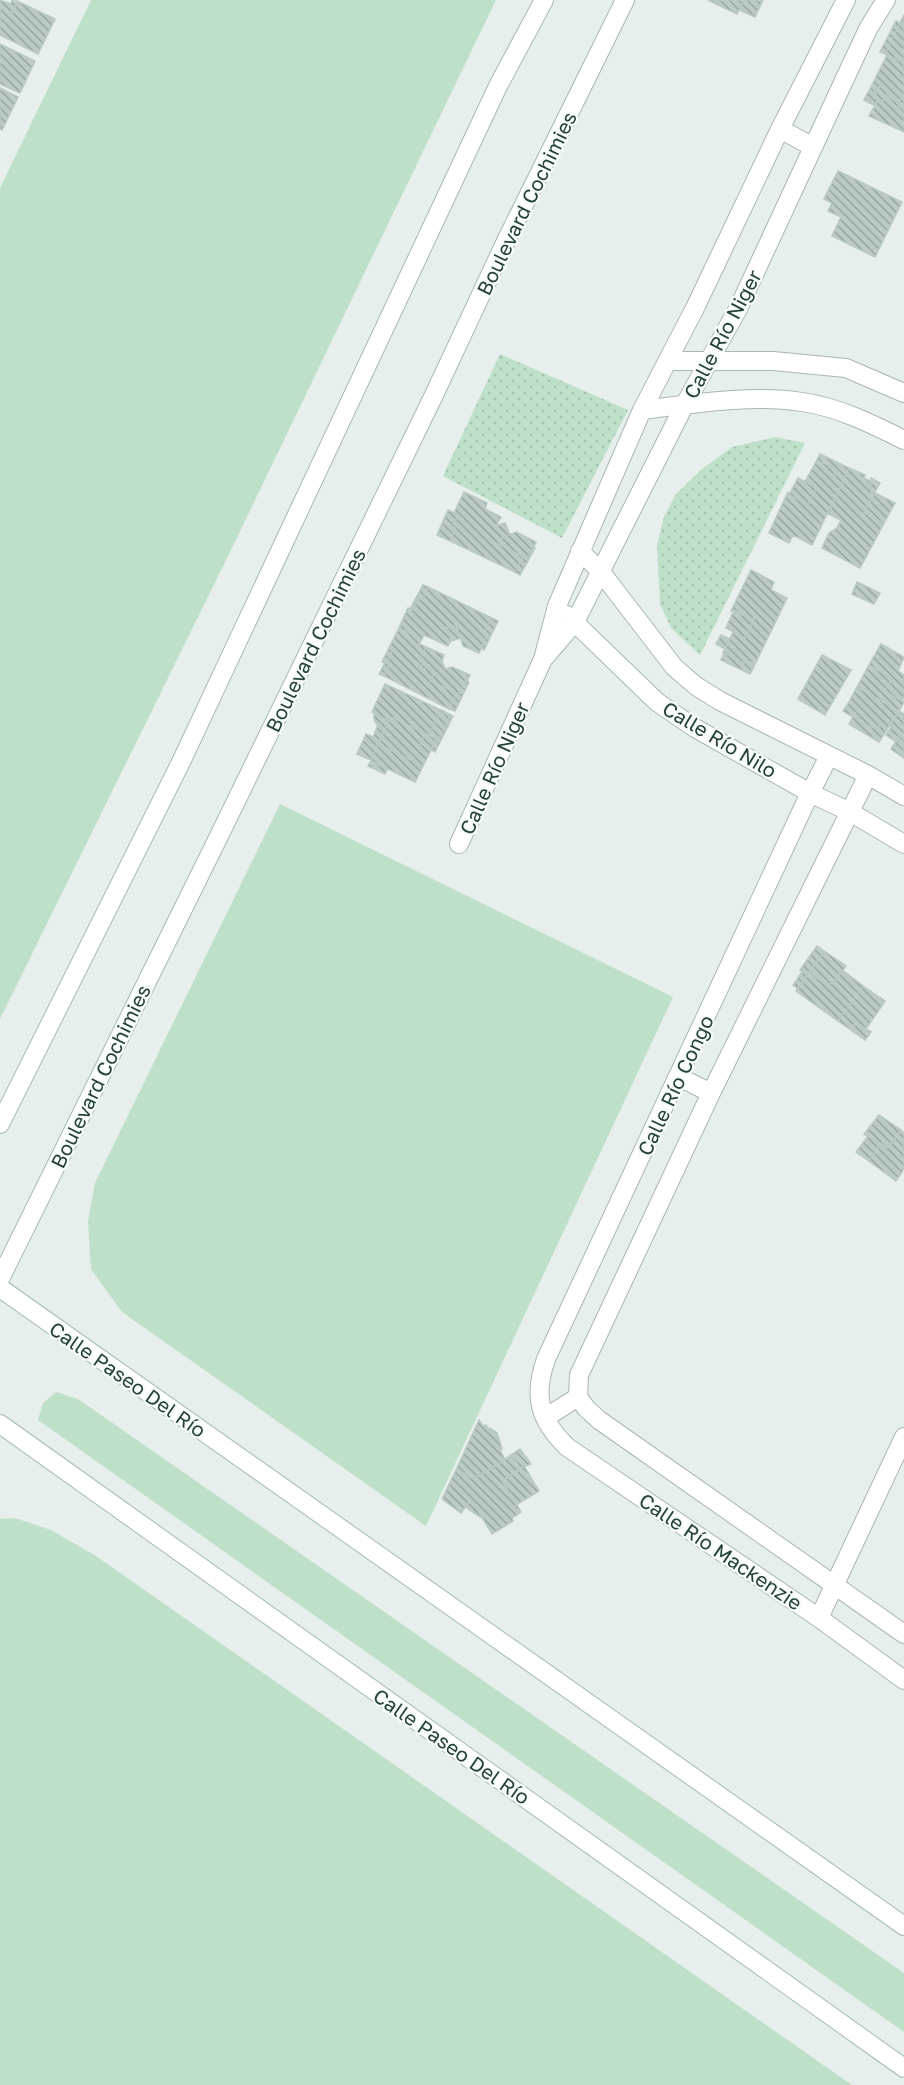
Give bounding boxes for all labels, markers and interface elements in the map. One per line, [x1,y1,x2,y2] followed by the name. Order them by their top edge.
[471,107,581,299] street label: Boulevard Cochimies
[678,265,766,402] street label: Calle Río Niger
[260,544,370,736] street label: Boulevard Cochimies
[659,696,781,782] street label: Calle Río Nilo
[454,698,534,838] street label: Calle Río Niger
[45,980,155,1172] street label: Boulevard Cochimies
[632,1011,718,1159] street label: Calle Río Congo
[45,1316,211,1442] street label: Calle Paseo Del Río
[635,1488,807,1614] street label: Calle Río Mackenzie
[369,1683,535,1809] street label: Calle Paseo Del Río

